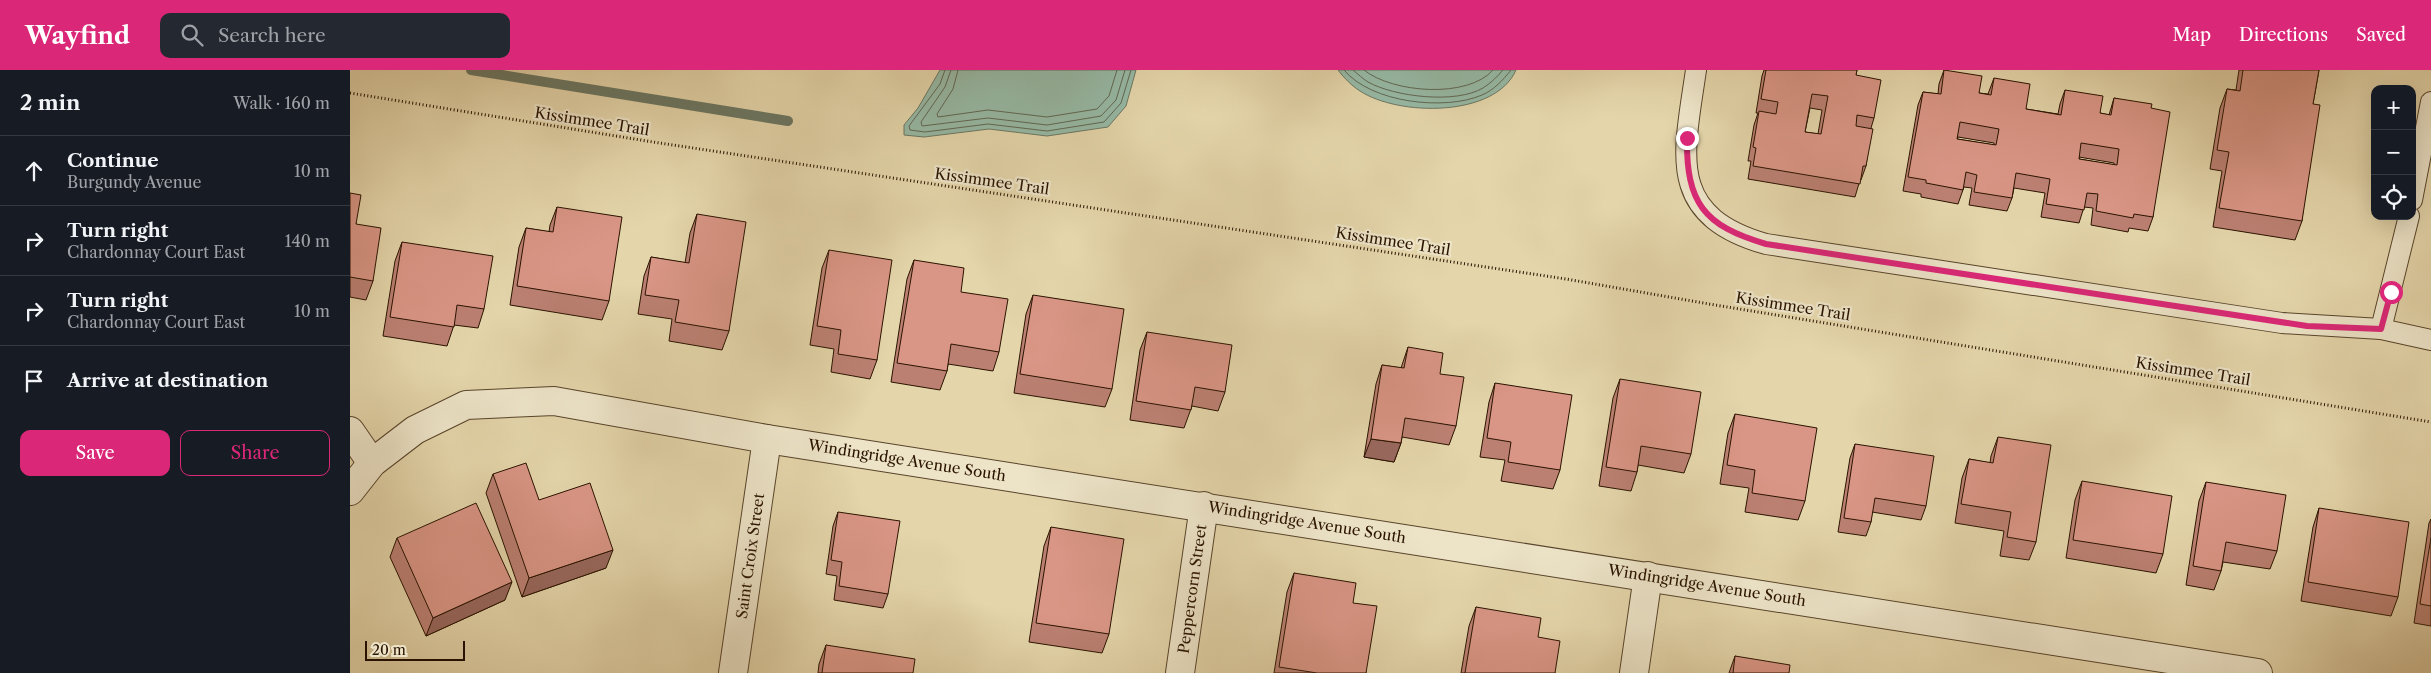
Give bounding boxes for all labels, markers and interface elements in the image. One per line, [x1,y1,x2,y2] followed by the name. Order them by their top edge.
[160,13,510,58] search box
[25,21,130,50] text: Wayfind
[178,21,206,49] icon: search
[218,24,326,47] text: Search here
[2172,24,2211,46] text: Map
[2239,24,2328,46] text: Directions
[2356,24,2406,46] text: Saved
[2371,85,2416,220] map controls
[2371,85,2416,130] button: +
[20,90,80,115] text: 2 min
[233,93,330,113] text: Walk · 160 m
[533,103,651,140] street label: Kissimmee Trail
[1676,127,1699,150] route end
[2371,130,2416,175] button: −
[67,149,159,172] text: Continue
[20,157,48,185] icon: ahead
[294,161,330,181] text: 10 m
[933,164,1051,199] street label: Kissimmee Trail
[67,172,202,192] text: Burgundy Avenue
[2371,175,2416,220] button: locate
[67,219,168,242] text: Turn right
[1334,223,1452,260] street label: Kissimmee Trail
[20,227,48,255] icon: right
[285,231,330,251] text: 140 m
[67,242,245,262] text: Chardonnay Court East
[2380,281,2403,304] route start
[1734,288,1852,325] street label: Kissimmee Trail
[67,289,168,312] text: Turn right
[20,297,48,325] icon: right
[294,301,330,321] text: 10 m
[67,312,245,332] text: Chardonnay Court East
[2134,353,2252,390] street label: Kissimmee Trail
[20,367,48,395] icon: arrive
[67,369,268,392] text: Arrive at destination
[20,430,170,476] button: Save
[180,430,330,476] button: Share
[806,435,1008,485] street label: Windingridge Avenue South
[732,491,768,620] street label: Saint Croix Street
[1206,497,1408,547] street label: Windingridge Avenue South
[1174,523,1211,655] street label: Peppercorn Street
[1606,560,1808,610] street label: Windingridge Avenue South
[365,638,465,661] scale bar
[372,641,406,659] text: 20 m

